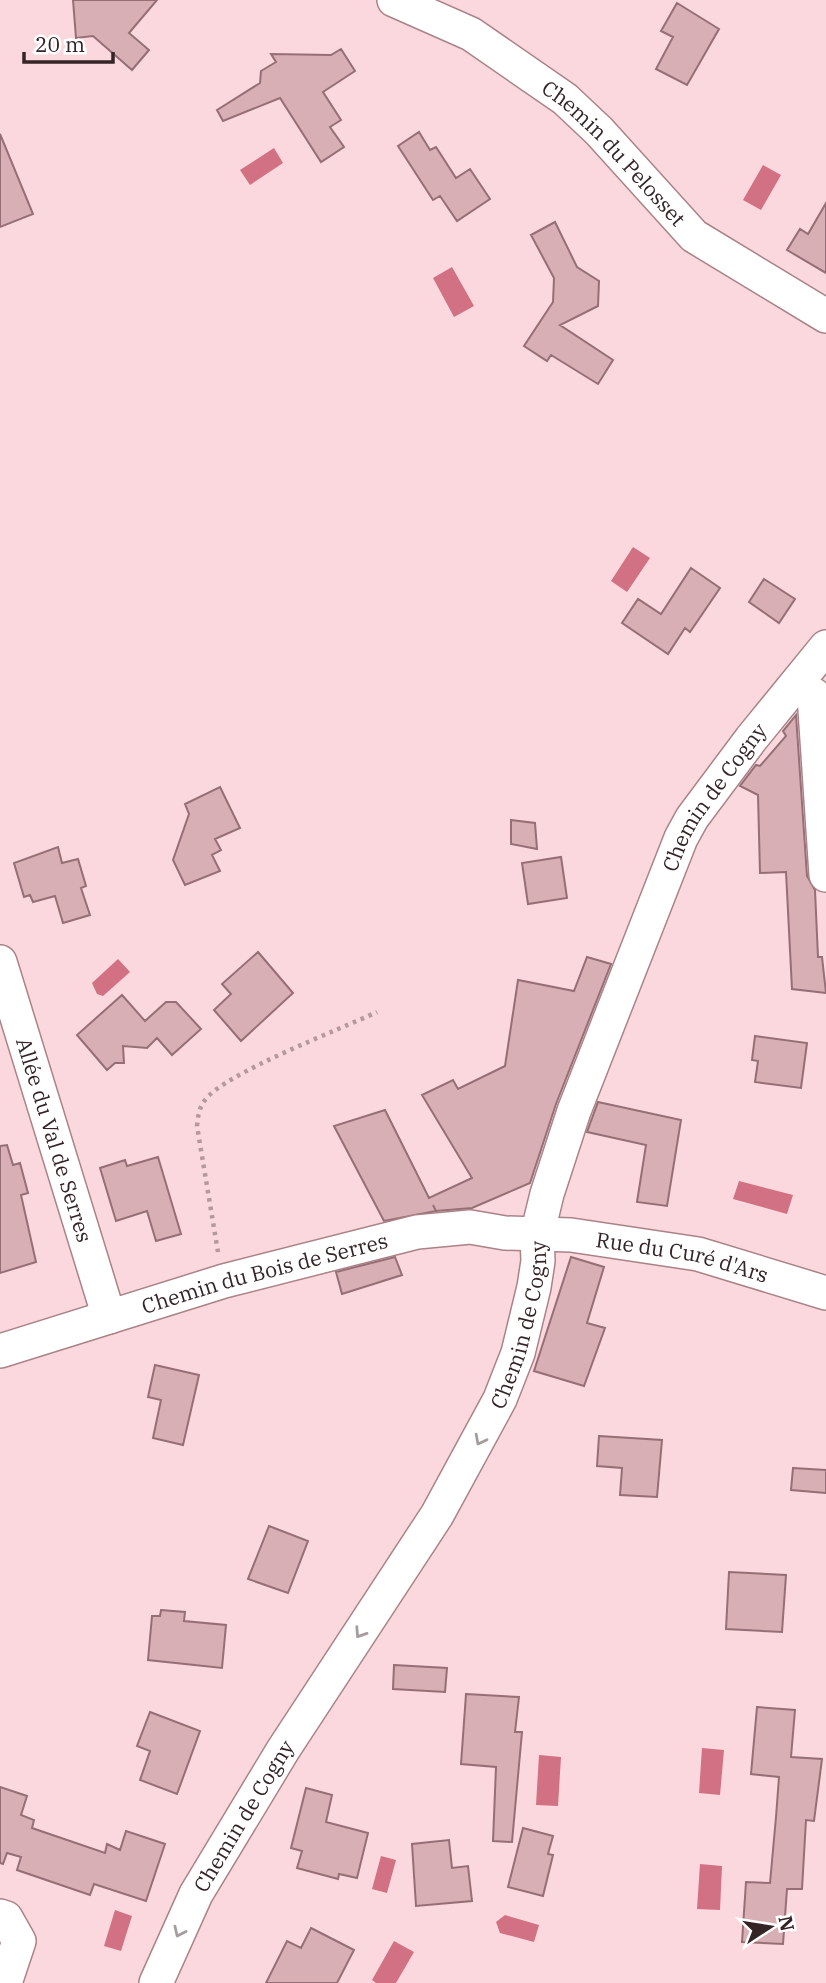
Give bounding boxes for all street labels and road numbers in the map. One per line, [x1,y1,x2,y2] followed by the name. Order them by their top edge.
[537,73,692,232] street label: Chemin du Pelosset
[655,716,773,875] street label: Chemin de Cogny
[10,1034,99,1246] street label: Allée du Val de Serres
[594,1225,772,1289] street label: Rue du Curé d'Ars
[138,1226,391,1320] street label: Chemin du Bois de Serres
[483,1240,552,1414] street label: Chemin de Cogny
[187,1734,300,1897] street label: Chemin de Cogny

